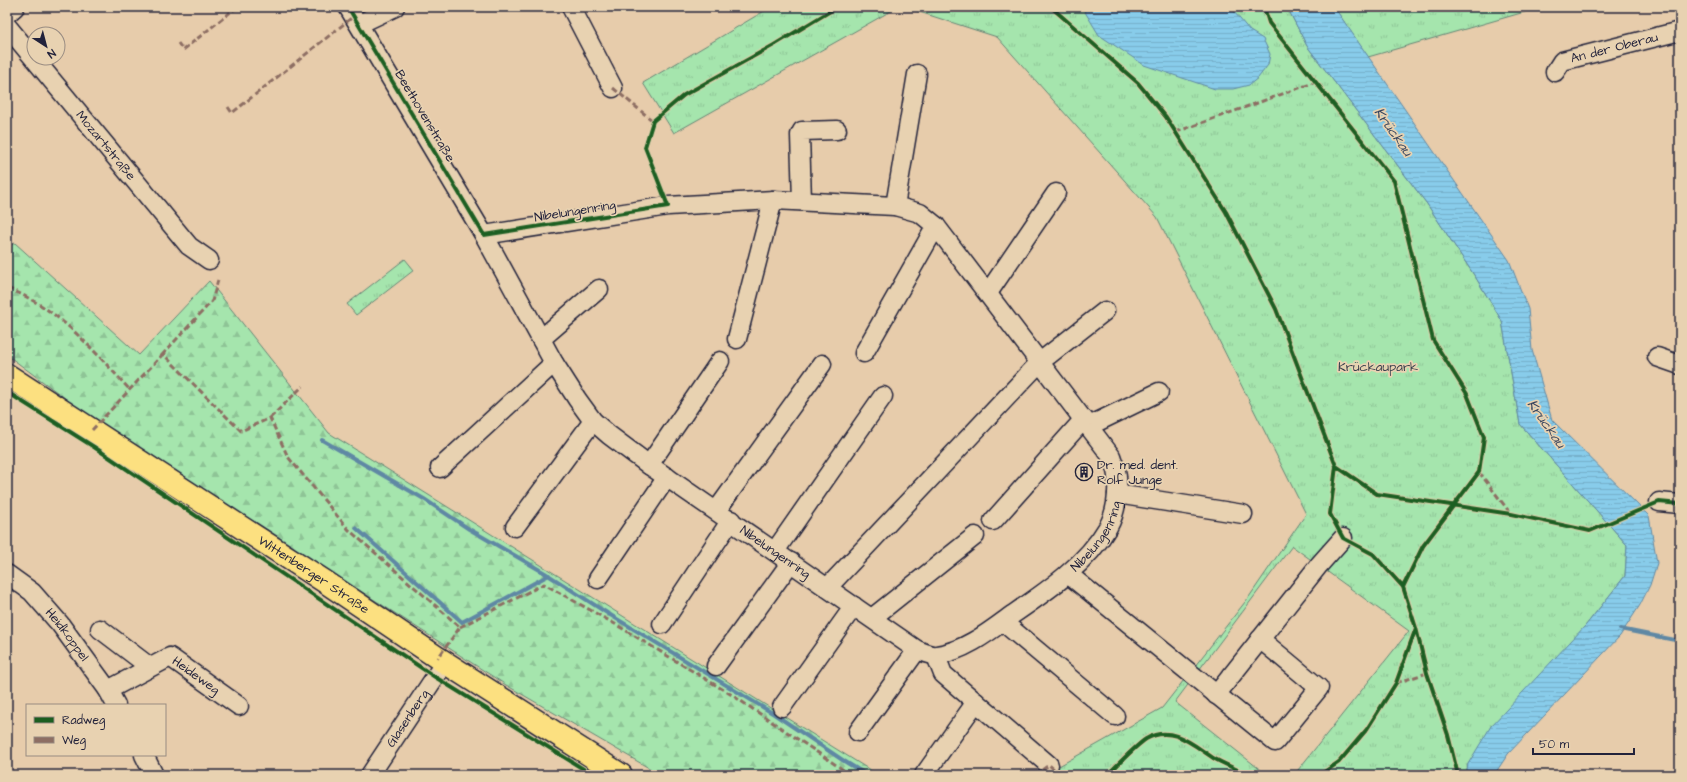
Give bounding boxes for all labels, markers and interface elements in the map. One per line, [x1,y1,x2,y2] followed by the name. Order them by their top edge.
[26,26,66,66] north arrow
[1569,28,1660,67] street label: An der Oberau
[44,46,59,62] text: N
[390,67,460,165] street label: Beethovenstraße
[1369,104,1417,161] water label: Krückau
[72,107,140,184] street label: Mozartstraße
[533,196,617,227] street label: Nibelungenring
[1338,358,1418,376] park label: Krückaupark
[1522,396,1570,453] water label: Krückau
[1097,456,1178,490] place label: Dr. med. dent. Rolf Junge
[1074,462,1094,482] building icon: Dr. med. dent. Rolf Junge
[1067,500,1126,576] street label: Nibelungenring
[736,521,814,584] street label: Nibelungenring
[255,532,373,618] street label: Wittenberger Straße
[41,604,93,665] street label: Heidkoppel
[168,652,224,700] street label: Heideweg
[382,686,434,751] street label: Glasenberg
[26,704,166,756] legend
[62,712,105,730] text: Radweg
[1533,730,1634,756] scale bar
[62,732,86,750] text: Weg
[1539,736,1570,753] text: 50 m

